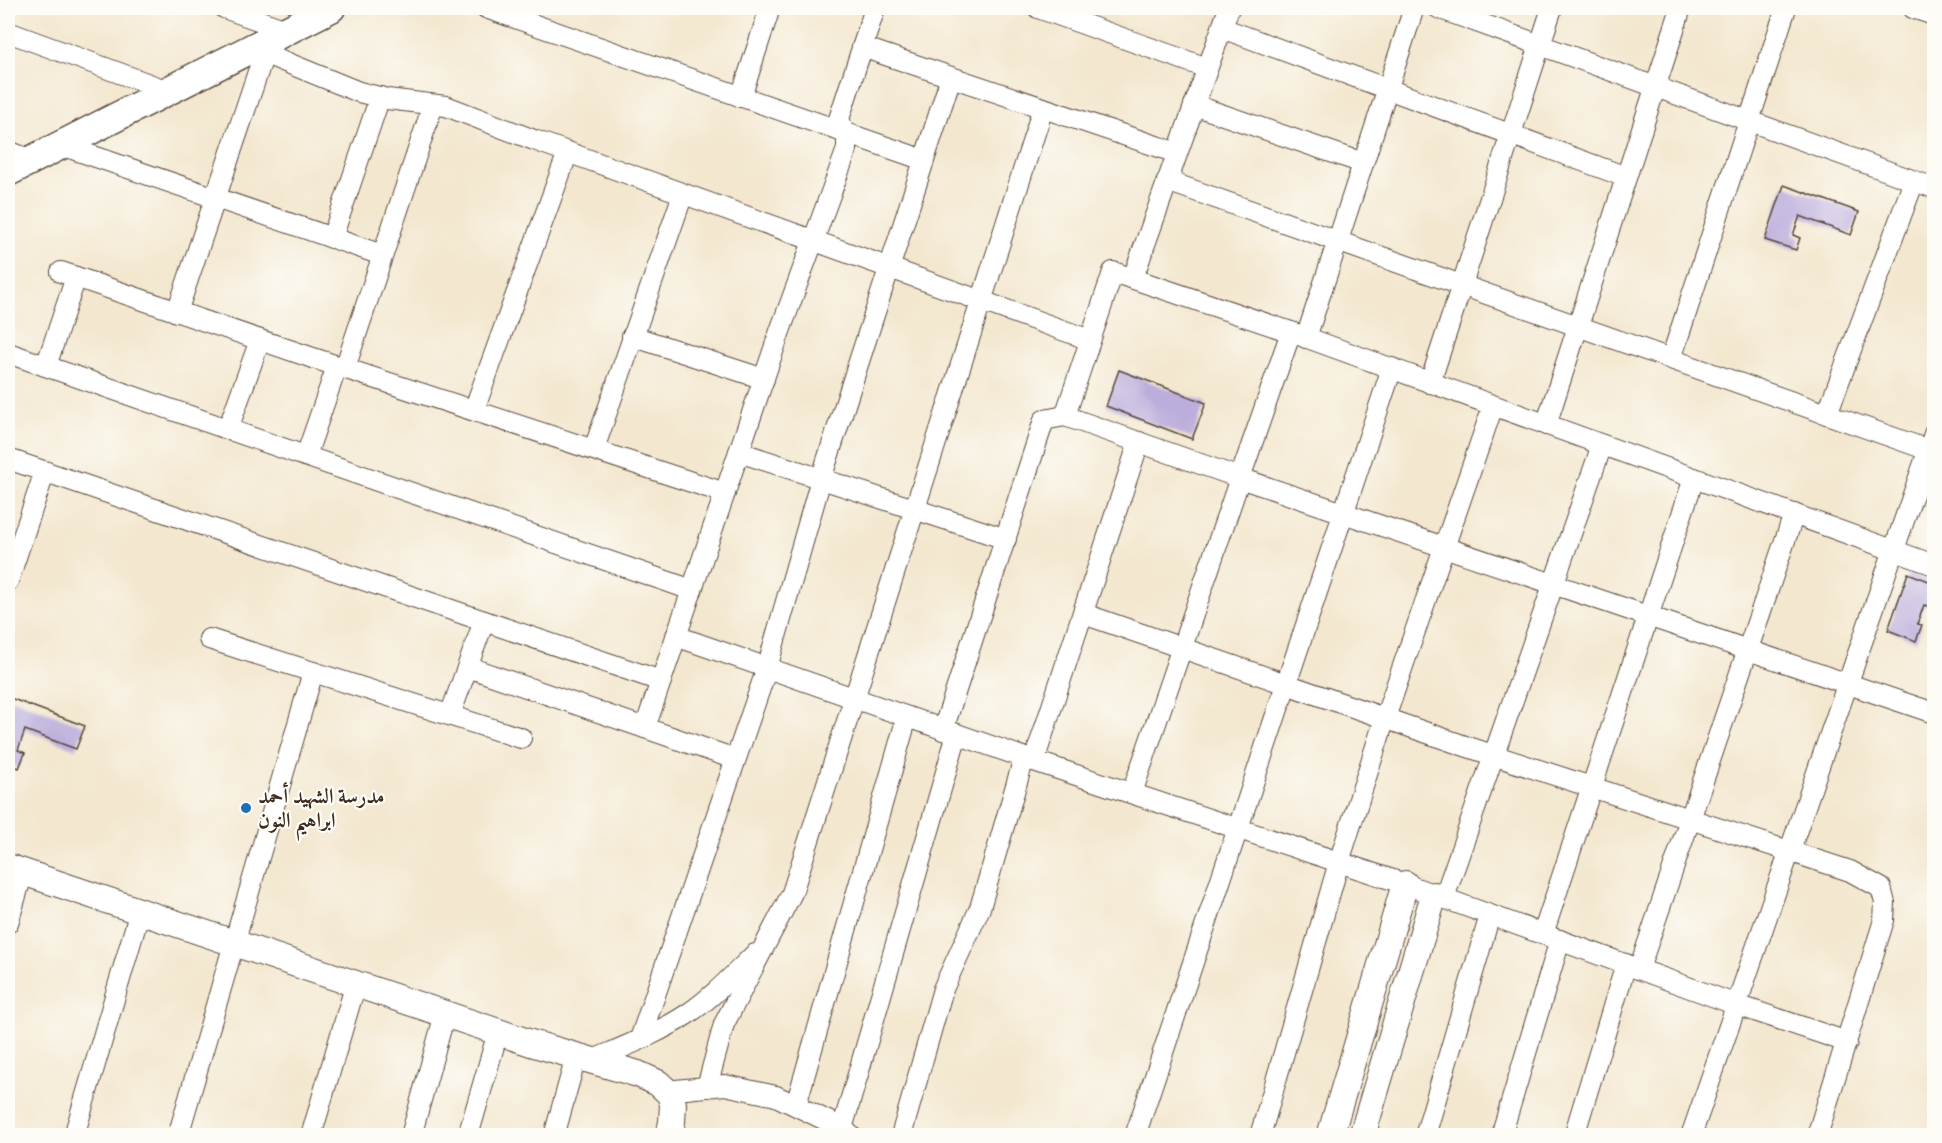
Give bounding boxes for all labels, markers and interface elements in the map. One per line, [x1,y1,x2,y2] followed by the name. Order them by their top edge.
[258,782,384,841] place label: مدرسة الشهيد أحمد ابراهيم النون
[239,801,253,815] marker: مدرسة الشهيد أحمد ابراهيم النون

